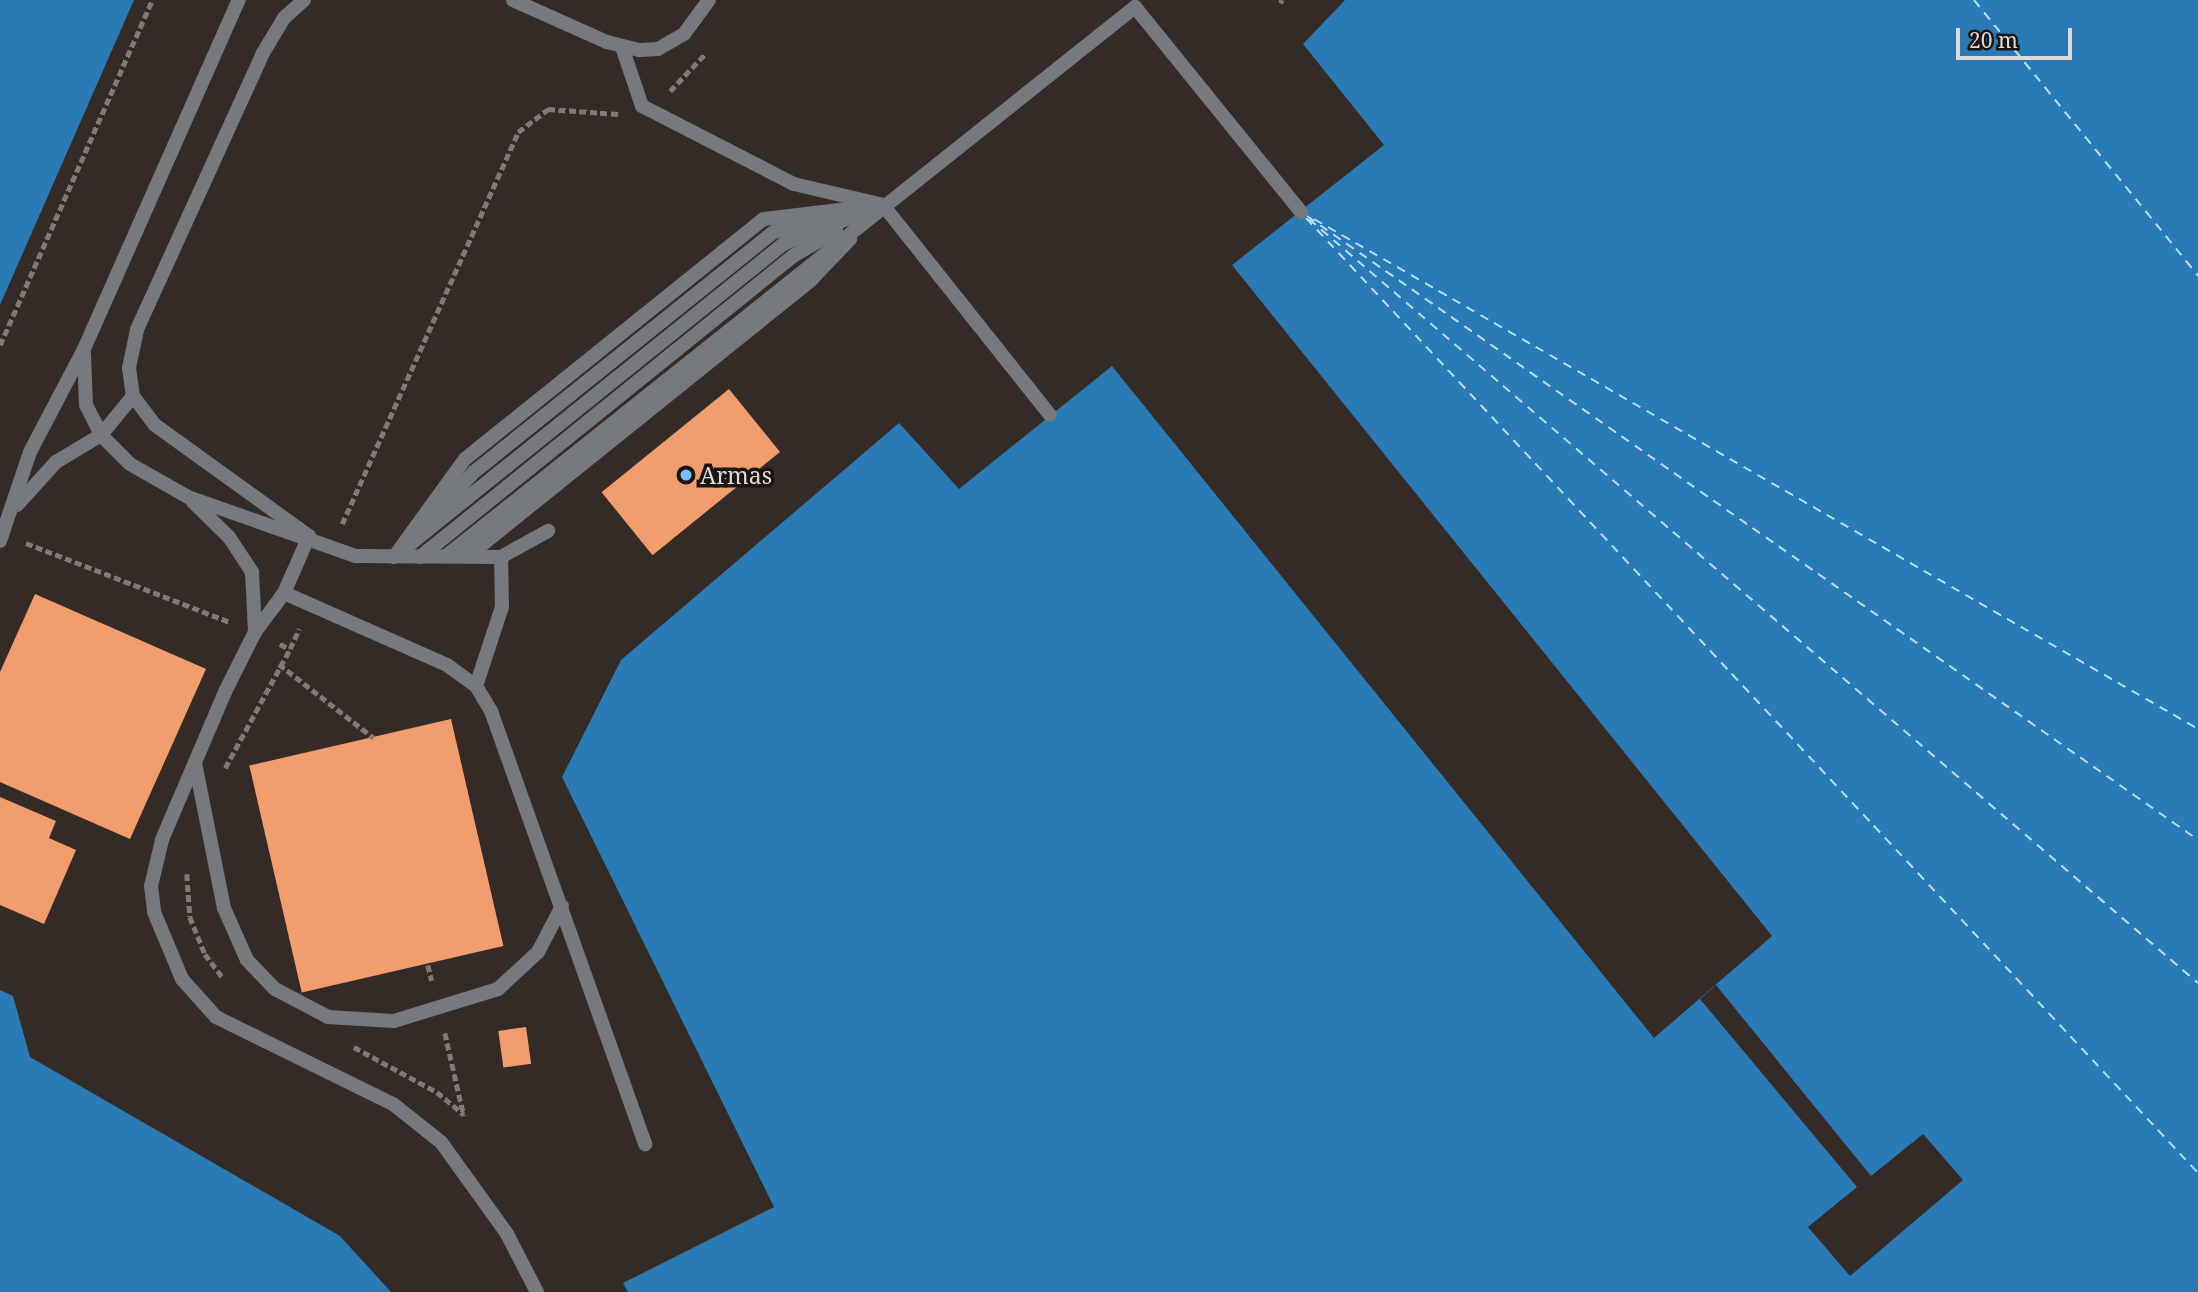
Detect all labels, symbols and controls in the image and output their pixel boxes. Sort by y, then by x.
scale bar [1960,14,2076,58]
text: 20 m [1969,26,2018,54]
place label: Armas [700,461,772,489]
marker: Armas [678,467,694,483]

